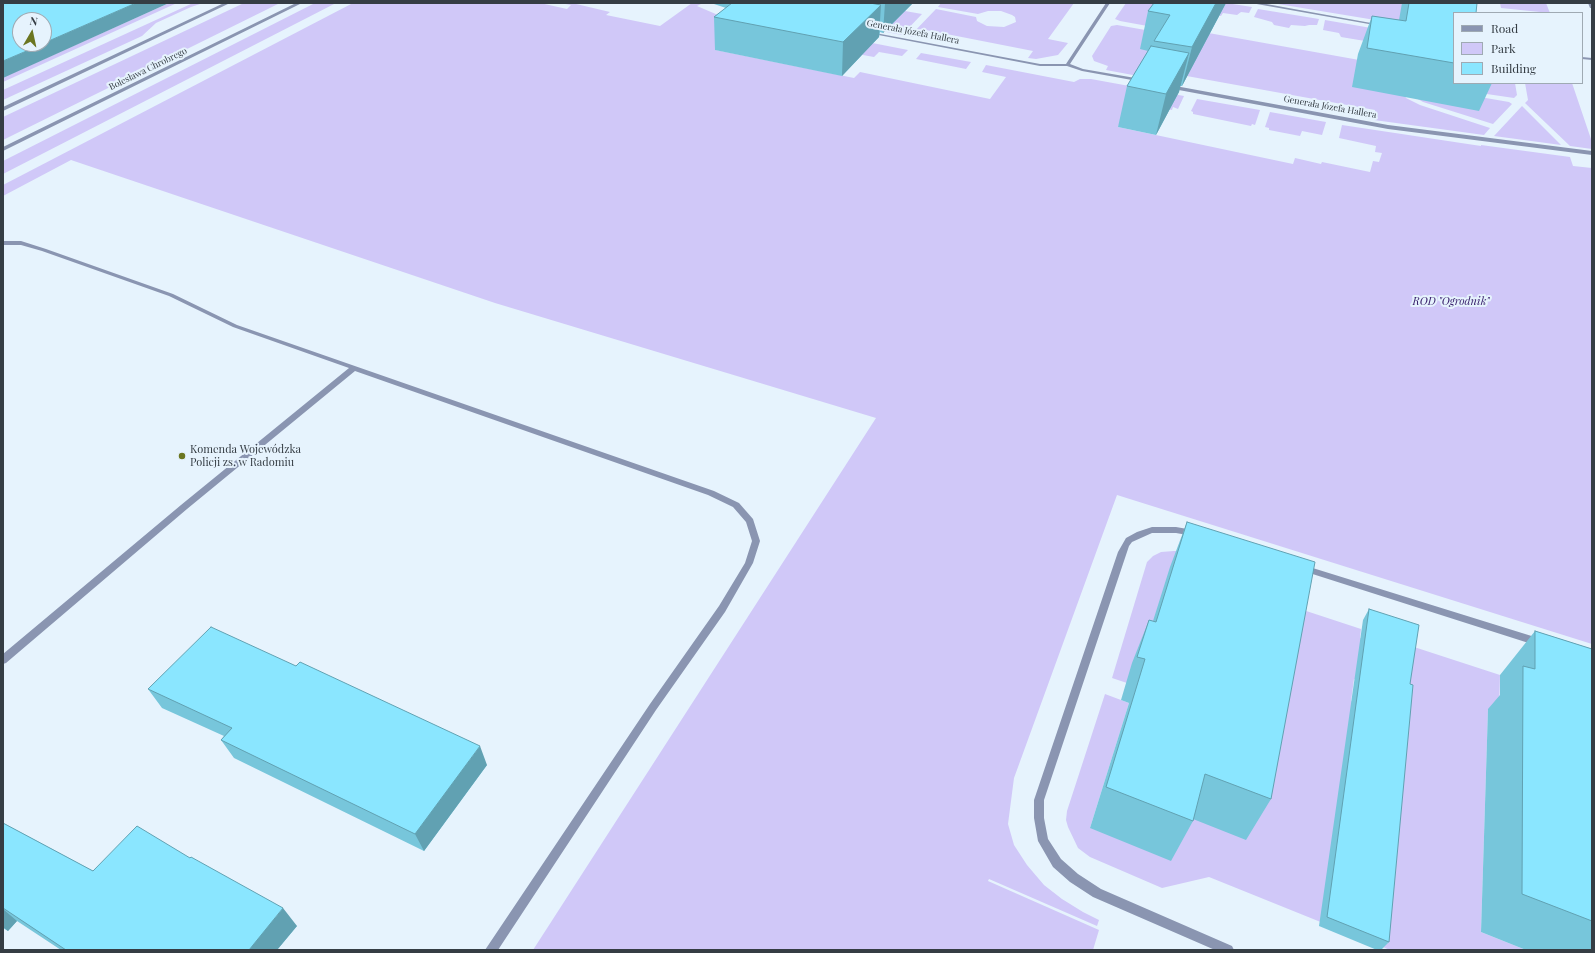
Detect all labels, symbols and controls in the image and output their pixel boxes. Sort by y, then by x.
north arrow [12,12,52,52]
legend [1453,12,1583,84]
text: N [29,13,39,29]
street label: Generała Józefa Hallera [866,18,960,46]
text: Road [1491,20,1518,36]
text: Park [1491,40,1516,56]
street label: Bolesława Chrobrego [107,45,189,93]
text: Building [1491,60,1536,76]
street label: Generała Józefa Hallera [1283,94,1377,120]
park label: ROD "Ogrodnik" [1412,295,1490,309]
place label: Komenda Wojewódzka Policji zs. w Radomiu [190,443,301,469]
marker: Komenda Wojewódzka Policji zs. w Radomiu [177,451,187,461]

